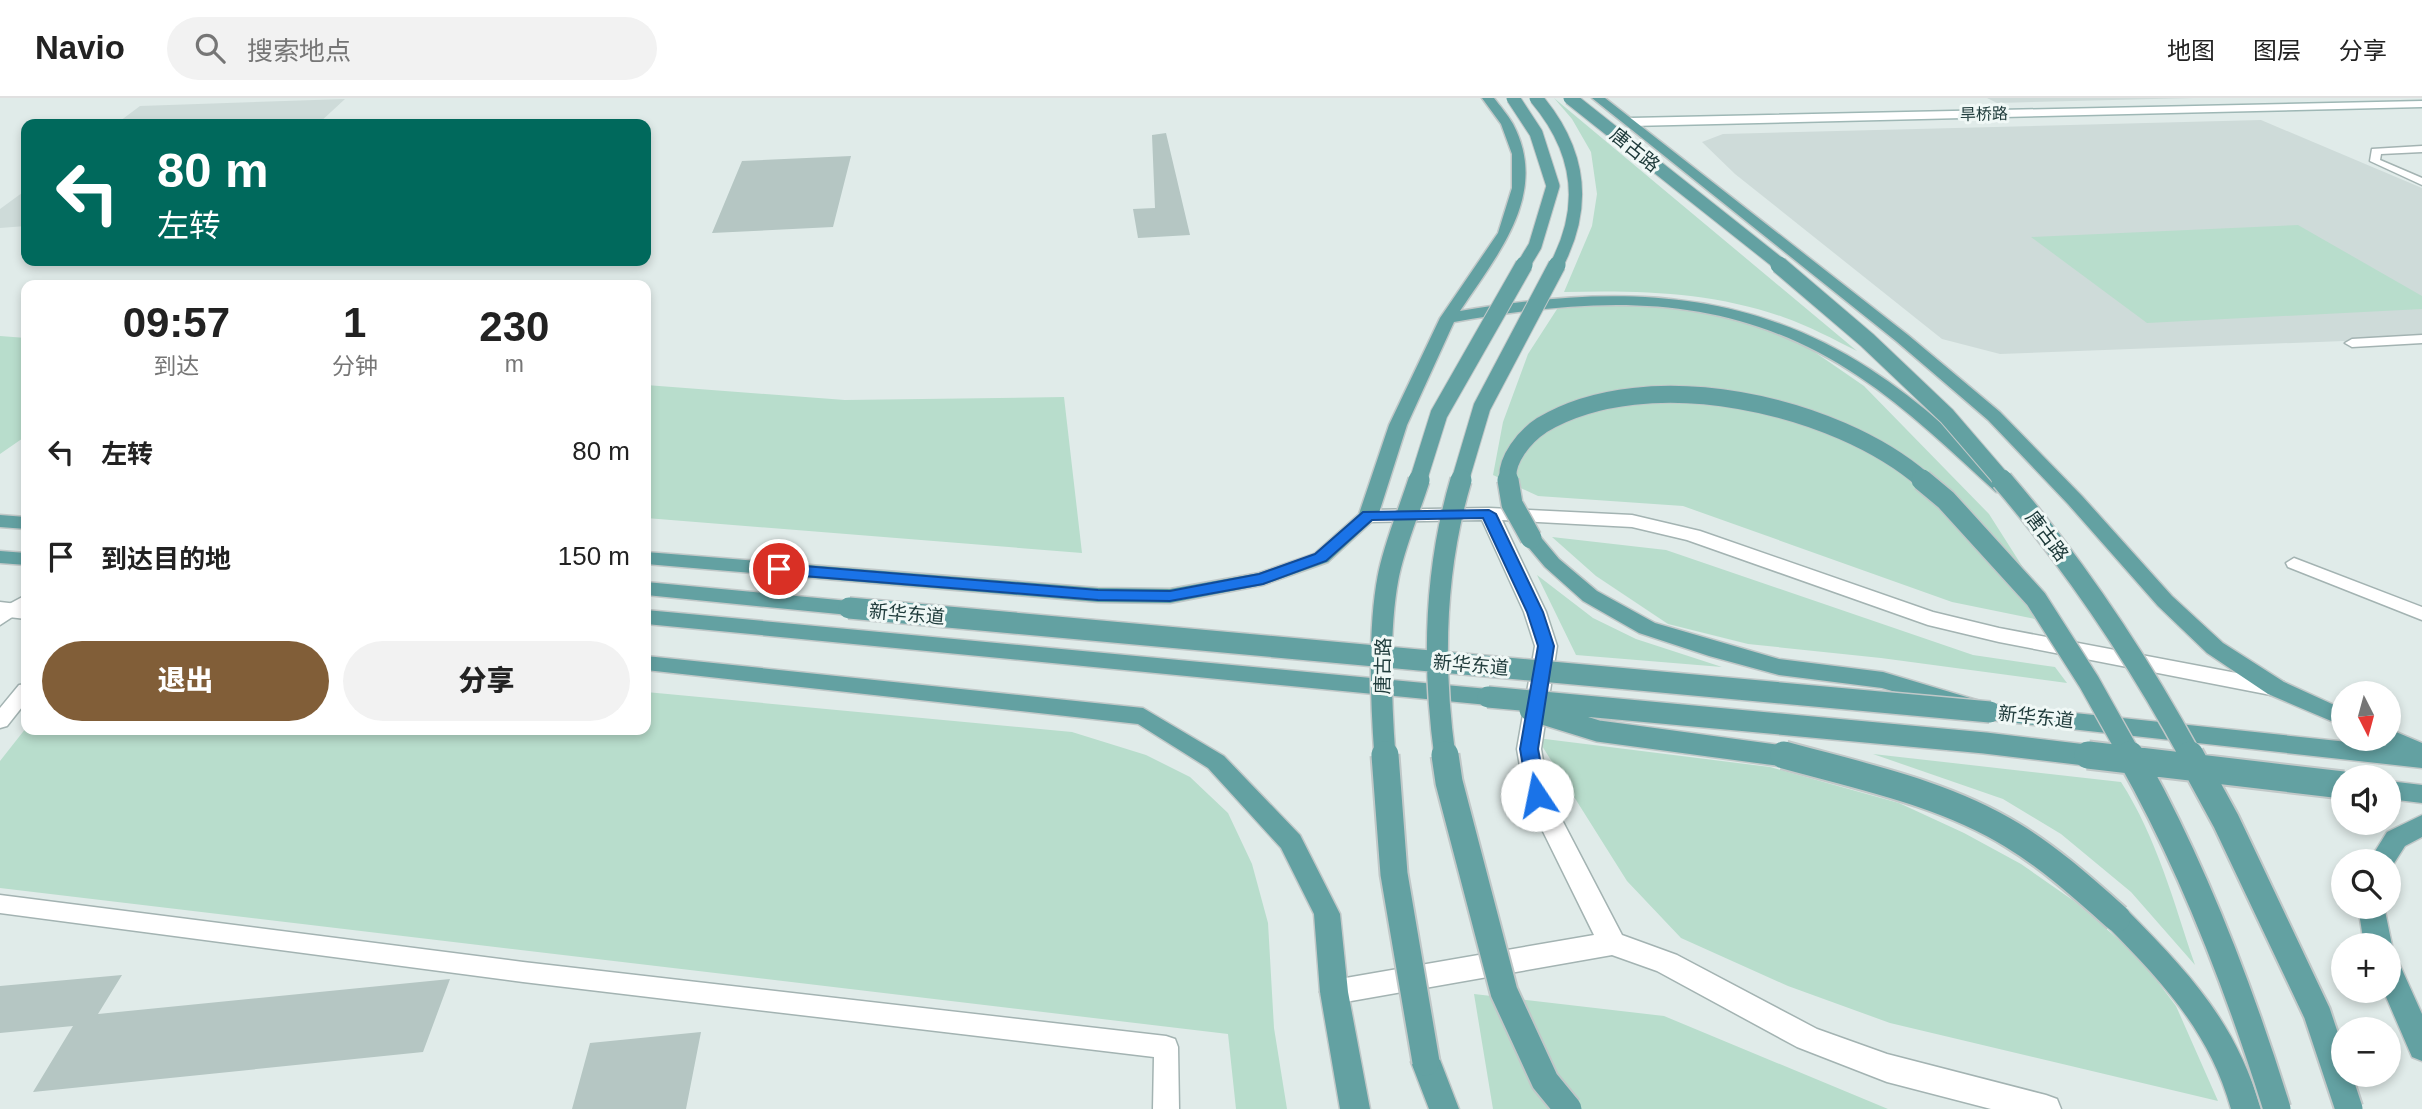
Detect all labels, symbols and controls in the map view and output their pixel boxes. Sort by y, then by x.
search box [167,17,657,80]
text: Navio [35,29,125,66]
icon: search [191,29,229,67]
text: 搜索地点 [247,36,351,66]
text: 地图 [2167,37,2215,64]
text: 图层 [2253,37,2301,64]
text: 分享 [2339,37,2387,64]
street label: 旱桥路 [1960,105,2008,123]
street label: 唐古路 [1606,124,1664,176]
text: 80 m [157,143,269,197]
icon: left [42,147,133,238]
text: 左转 [157,208,221,244]
text: 09:57 [123,299,230,346]
text: 1 [343,299,366,346]
text: 230 [479,303,549,350]
text: m [505,351,524,377]
text: 到达 [153,353,199,379]
text: 分钟 [332,353,378,379]
icon: left [42,433,80,471]
text: 80 m [572,436,630,466]
text: 左转 [101,439,153,469]
street label: 唐古路 [2021,507,2073,565]
icon: arrive [42,538,80,576]
pin [749,539,809,599]
text: 150 m [558,541,630,571]
text: 到达目的地 [101,544,231,574]
icon: arrive [760,550,798,588]
street label: 新华东道 [868,600,946,628]
street label: 唐古路 [1372,637,1394,695]
button: 退出 [42,641,329,721]
button: 分享 [343,641,630,721]
street label: 新华东道 [1432,651,1510,679]
north arrow [2331,681,2401,751]
map controls [2331,681,2401,1087]
street label: 新华东道 [1997,703,2075,731]
position arrow [1500,758,1574,832]
button: sound [2331,765,2401,835]
button: search [2331,849,2401,919]
button: + [2331,933,2401,1003]
button: − [2331,1017,2401,1087]

